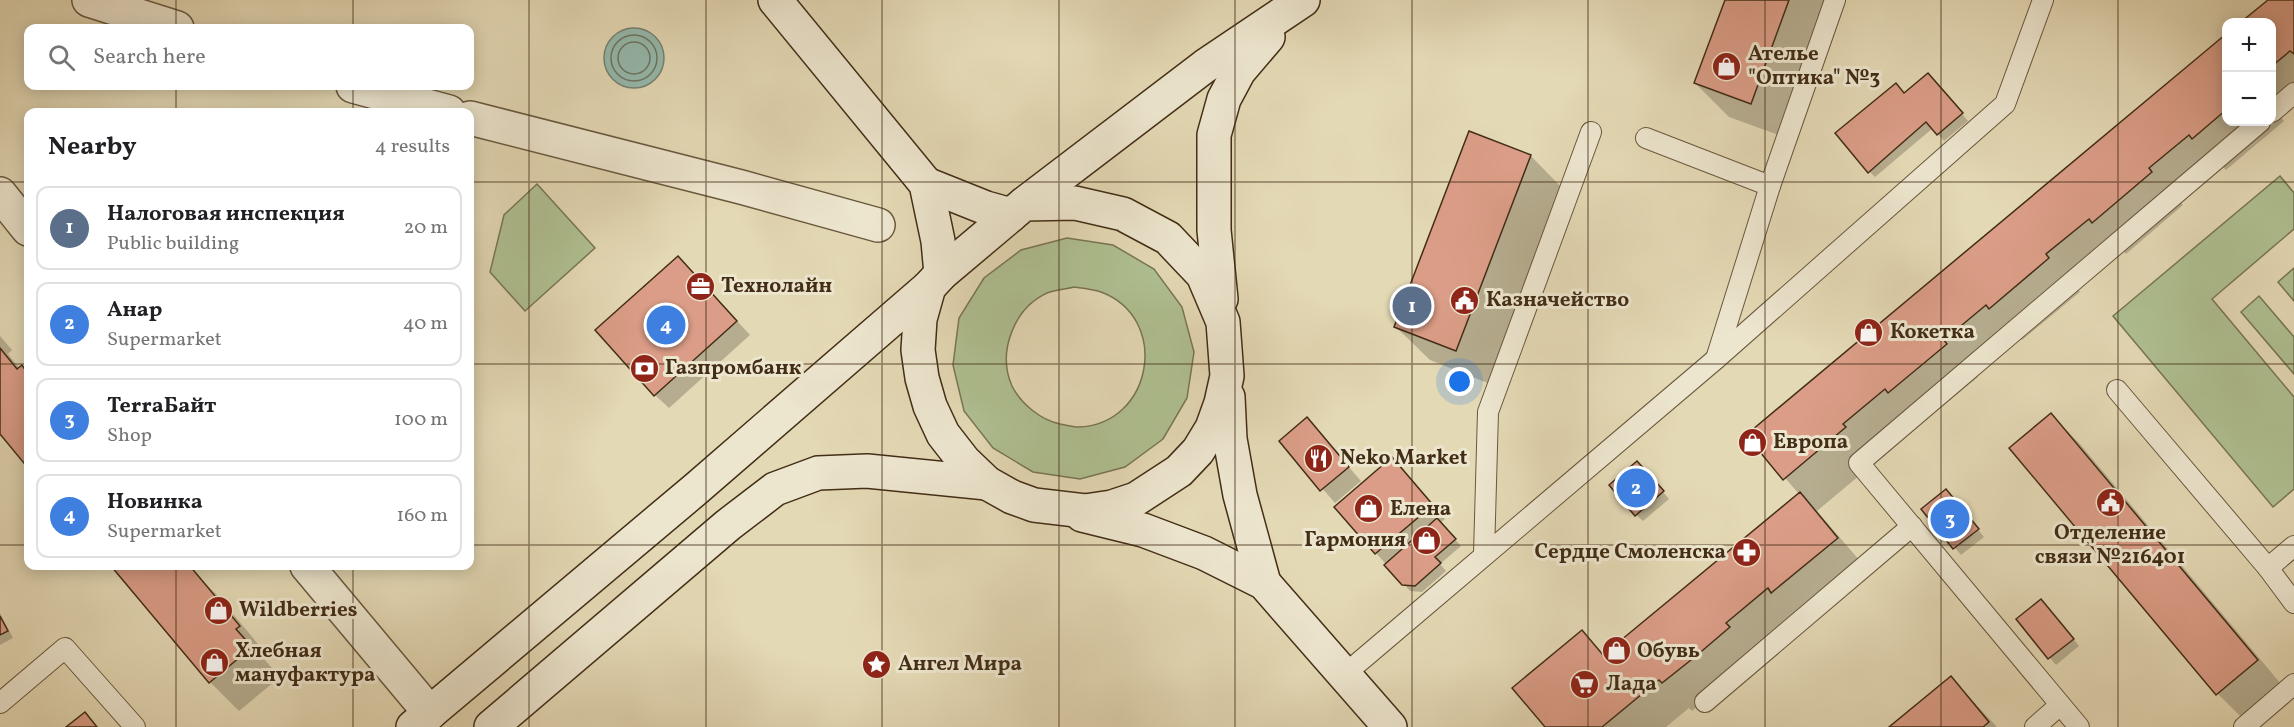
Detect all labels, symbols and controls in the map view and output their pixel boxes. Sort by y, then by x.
map controls [2222,18,2276,126]
button: + [2222,18,2276,72]
search box [24,24,474,90]
place label: Ателье "Оптика" №3 [1748,40,1880,93]
icon: search [45,41,78,74]
text: Search here [93,42,206,73]
shop icon: Ателье "Оптика" №3 [1711,50,1743,82]
button: − [2222,72,2276,126]
text: Nearby [48,129,137,165]
text: 4 results [375,133,450,161]
text: Налоговая инспекция [107,199,345,230]
text: 1 [65,214,74,242]
text: 20 m [404,214,448,242]
text: Public building [107,230,239,258]
office icon: Технолайн [684,270,716,302]
place label: Технолайн [721,272,832,301]
pin: 1 [1392,284,1432,328]
public building icon: Казначейство [1449,284,1481,316]
place label: Казначейство [1486,286,1629,315]
text: Анар [107,295,162,326]
pin: 4 [646,302,686,348]
text: 2 [64,310,75,338]
text: 40 m [403,310,448,338]
shop icon: Кокетка [1853,316,1885,348]
place label: Кокетка [1890,318,1975,347]
text: Supermarket [107,326,222,354]
bank icon: Газпромбанк [628,352,660,384]
place label: Газпромбанк [665,354,802,383]
your location [1445,367,1474,396]
text: TerraБайт [107,391,217,422]
text: 3 [64,406,75,434]
text: 100 m [394,406,448,434]
text: Shop [107,422,152,450]
shop icon: Европа [1736,426,1768,458]
place label: Европа [1773,428,1848,457]
restaurant icon: Neko Market [1303,442,1335,474]
place label: Neko Market [1340,444,1467,473]
pin: 2 [1616,466,1656,510]
public building icon: Отделение связи №216401 [2094,486,2126,518]
text: Новинка [107,487,203,518]
shop icon: Елена [1353,493,1385,525]
place label: Елена [1390,495,1451,524]
pin: 3 [1930,496,1970,542]
text: 4 [63,502,76,530]
text: 160 m [396,502,448,530]
text: Supermarket [107,518,222,546]
place label: Отделение связи №216401 [2035,519,2185,572]
shop icon: Гармония [1411,524,1443,556]
place label: Гармония [1304,526,1406,555]
pharmacy icon: Сердце Смоленска [1731,536,1763,568]
place label: Сердце Смоленска [1535,538,1726,567]
shop icon: Wildberries [202,594,234,626]
place label: Wildberries [239,596,357,625]
shop icon: Обувь [1600,635,1632,667]
place label: Хлебная мануфактура [235,637,375,690]
place label: Обувь [1637,637,1700,666]
shop icon: Хлебная мануфактура [198,647,230,679]
place icon: Ангел Мира [861,648,893,680]
place label: Ангел Мира [898,650,1022,679]
supermarket icon: Лада [1569,668,1601,700]
place label: Лада [1606,670,1657,699]

